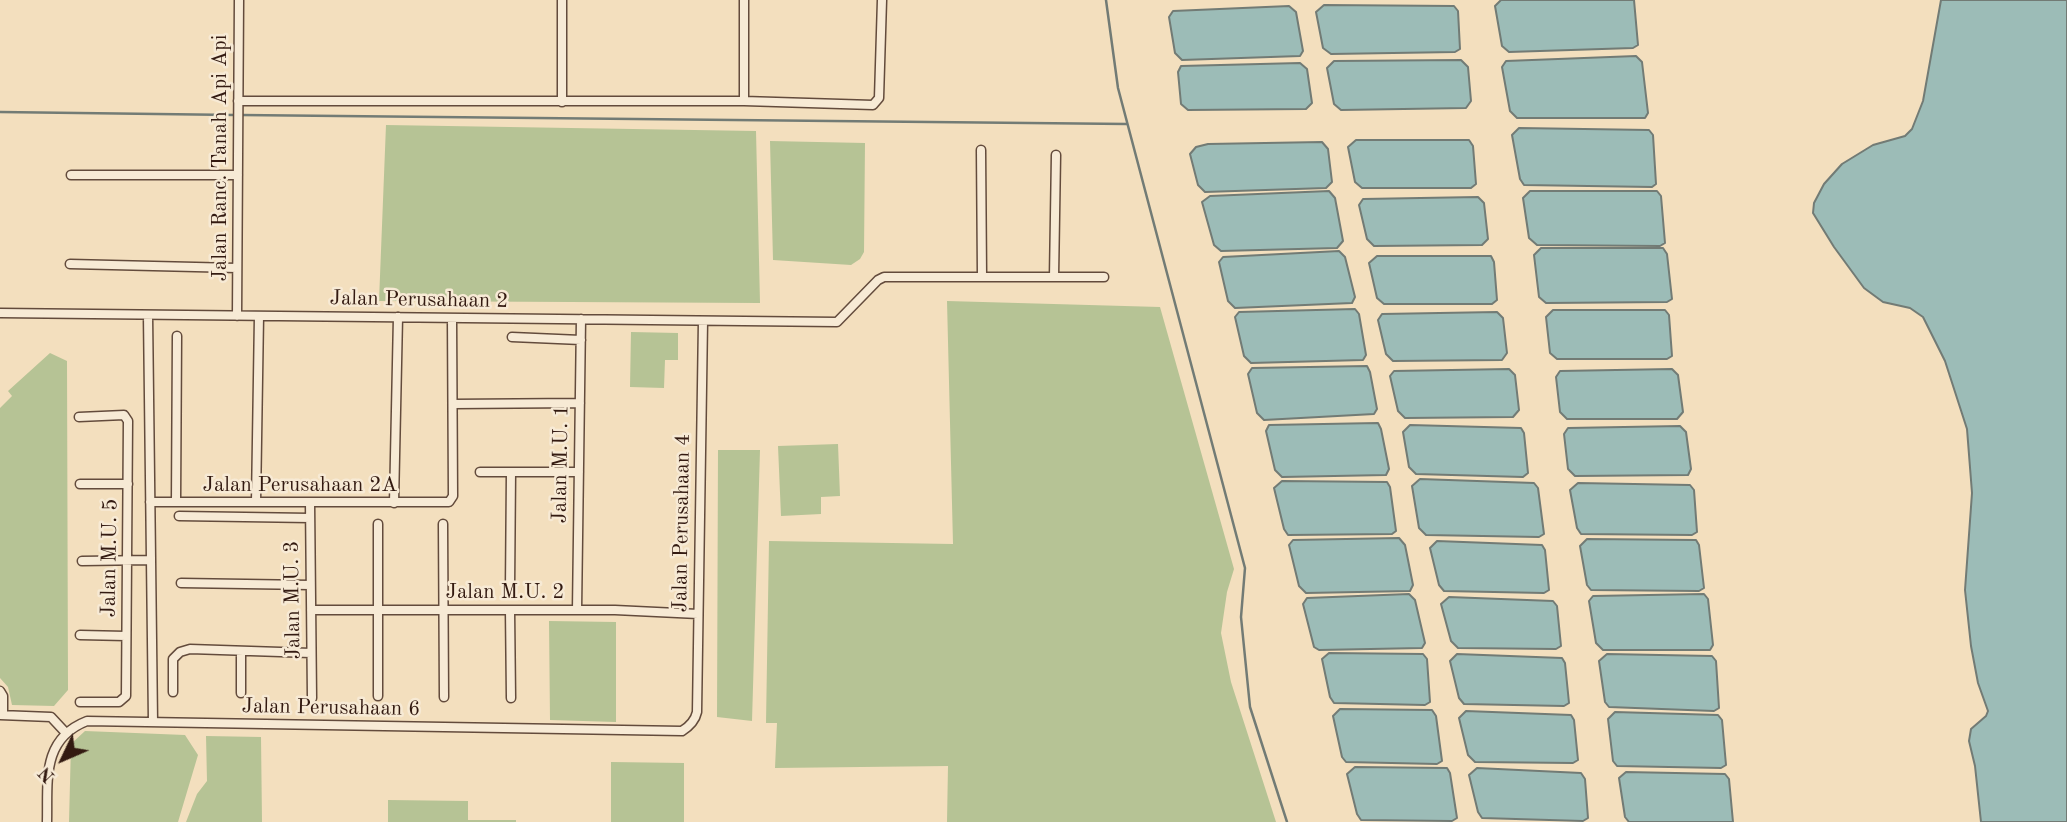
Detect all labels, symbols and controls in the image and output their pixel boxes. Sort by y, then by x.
street label: Jalan Ranc. Tanah Api Api [207,34,233,282]
street label: Jalan Perusahaan 2 [329,286,509,314]
street label: Jalan M.U. 1 [547,404,575,524]
street label: Jalan Perusahaan 4 [668,433,696,613]
street label: Jalan Perusahaan 2A [203,472,397,498]
street label: Jalan M.U. 5 [96,498,124,618]
street label: Jalan M.U. 3 [279,540,307,660]
street label: Jalan M.U. 2 [446,579,564,605]
street label: Jalan Perusahaan 6 [241,694,421,722]
north arrow [28,724,98,794]
text: N [36,762,59,786]

